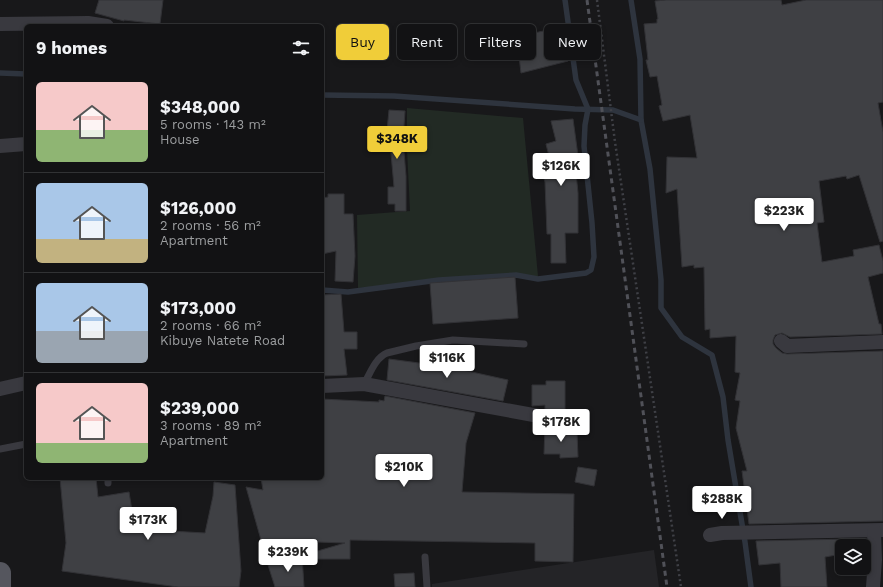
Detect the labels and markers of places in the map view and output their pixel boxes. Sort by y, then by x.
pin: $348K [369,126,425,160]
pin: $126K [533,153,589,187]
pin: $223K [756,198,812,232]
pin: $116K [419,345,475,379]
pin: $178K [533,409,589,443]
pin: $210K [376,454,432,488]
pin: $288K [694,486,750,520]
pin: $173K [120,507,176,541]
pin: $239K [260,539,316,573]

